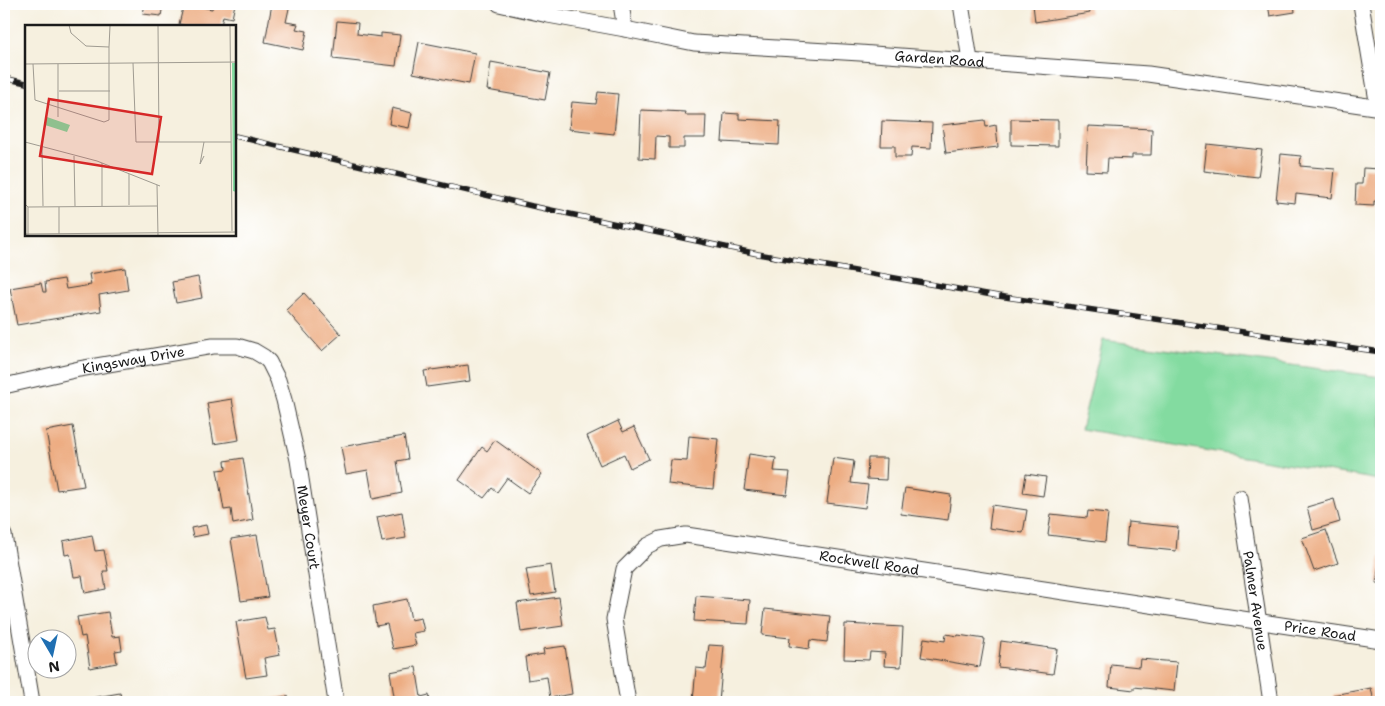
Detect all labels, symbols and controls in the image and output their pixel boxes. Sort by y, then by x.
inset map [25,25,236,236]
street label: Garden Road [894,47,985,71]
street label: Kingsway Drive [81,342,186,377]
street label: Meyer Court [293,484,324,571]
street label: Rockwell Road [818,546,920,579]
street label: Palmer Avenue [1239,550,1272,652]
street label: Price Road [1283,616,1357,645]
north arrow [28,628,78,678]
text: N [47,657,61,677]

